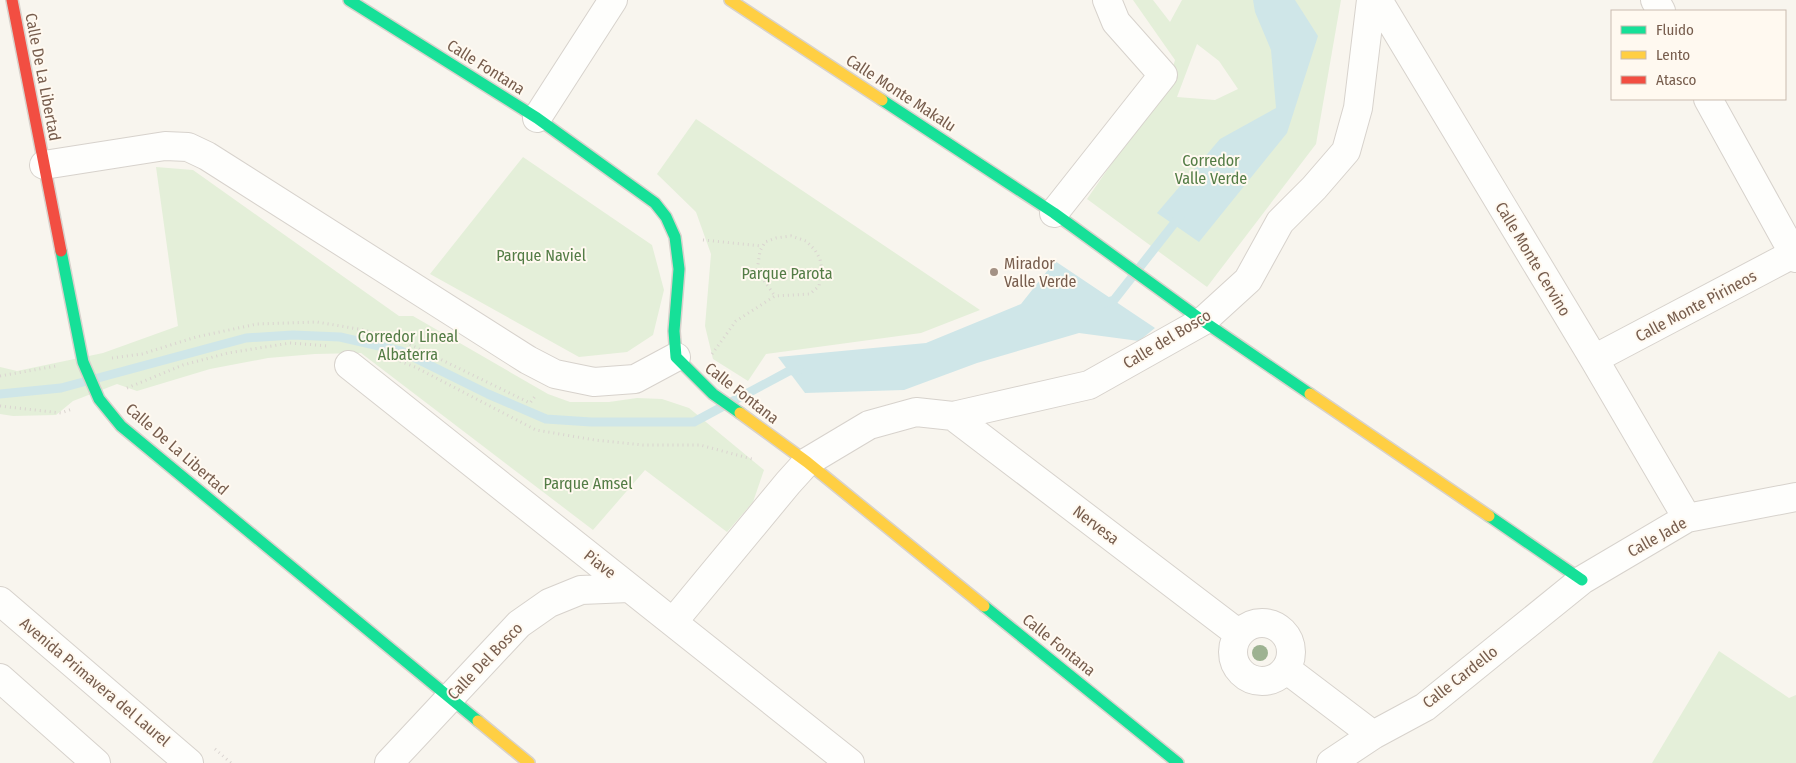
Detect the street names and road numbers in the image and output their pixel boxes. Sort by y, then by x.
street label: Calle De La Libertad [21,11,65,143]
street label: Calle Fontana [444,36,529,99]
street label: Calle Monte Makalu [842,50,960,136]
street label: Calle Monte Cervino [1491,198,1575,320]
street label: Calle Monte Pirineos [1632,266,1760,346]
street label: Calle del Bosco [1120,305,1214,373]
street label: Calle Fontana [701,358,783,428]
street label: Calle De La Libertad [122,399,232,499]
street label: Nervesa [1069,502,1123,549]
street label: Calle Jade [1624,513,1690,561]
street label: Piave [580,546,620,582]
street label: Calle Fontana [1019,610,1099,680]
street label: Avenida Primavera del Laurel [16,614,174,750]
street label: Calle Del Bosco [443,618,527,704]
street label: Calle Cardello [1419,642,1501,712]

